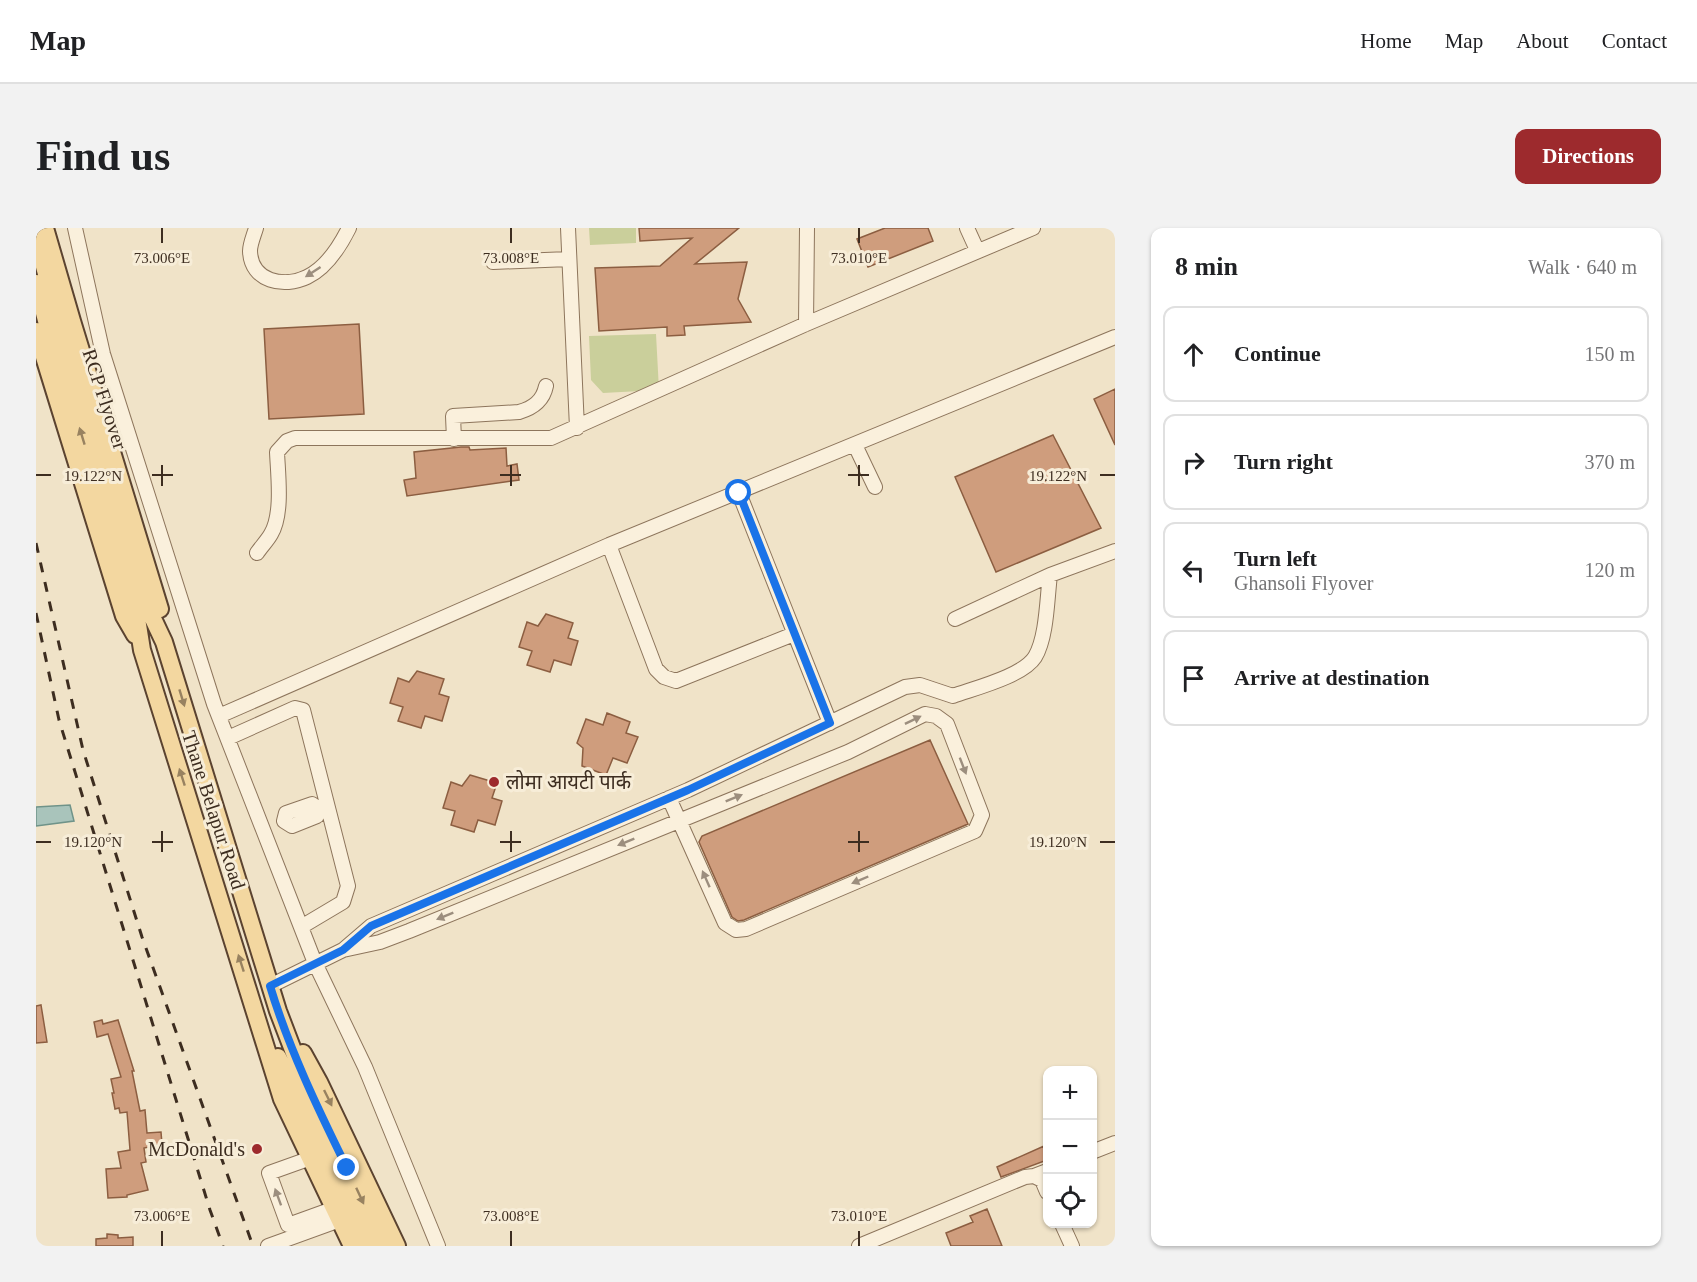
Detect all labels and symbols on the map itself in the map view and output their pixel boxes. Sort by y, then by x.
text: 73.006°E [134,250,190,266]
text: 73.008°E [483,250,539,266]
text: 73.010°E [831,250,887,266]
one-way arrow [305,267,321,278]
street label: RCP Flyover [77,346,132,453]
one-way arrow [76,427,86,445]
text: 19.122°N [64,468,122,484]
text: 19.122°N [1029,468,1087,484]
route start [725,479,751,505]
one-way arrow [177,689,187,707]
one-way arrow [904,715,921,725]
street label: Thane Belapur Road [177,728,250,892]
one-way arrow [959,757,969,775]
one-way arrow [177,768,186,786]
place label: लोमा आयटी पार्क [506,770,632,793]
marker: लोमा आयटी पार्क [487,775,501,789]
one-way arrow [726,793,744,803]
text: 19.120°N [64,834,122,850]
text: 19.120°N [1029,834,1087,850]
one-way arrow [617,838,635,847]
one-way arrow [701,869,711,887]
one-way arrow [851,875,869,885]
one-way arrow [436,911,454,921]
one-way arrow [236,954,245,972]
one-way arrow [323,1090,332,1107]
place label: McDonald's [148,1138,245,1160]
marker: McDonald's [250,1142,264,1156]
route end [333,1154,359,1180]
one-way arrow [273,1188,282,1206]
one-way arrow [356,1188,365,1205]
text: 73.006°E [134,1208,190,1224]
text: 73.008°E [483,1208,539,1224]
text: 73.010°E [831,1208,887,1224]

